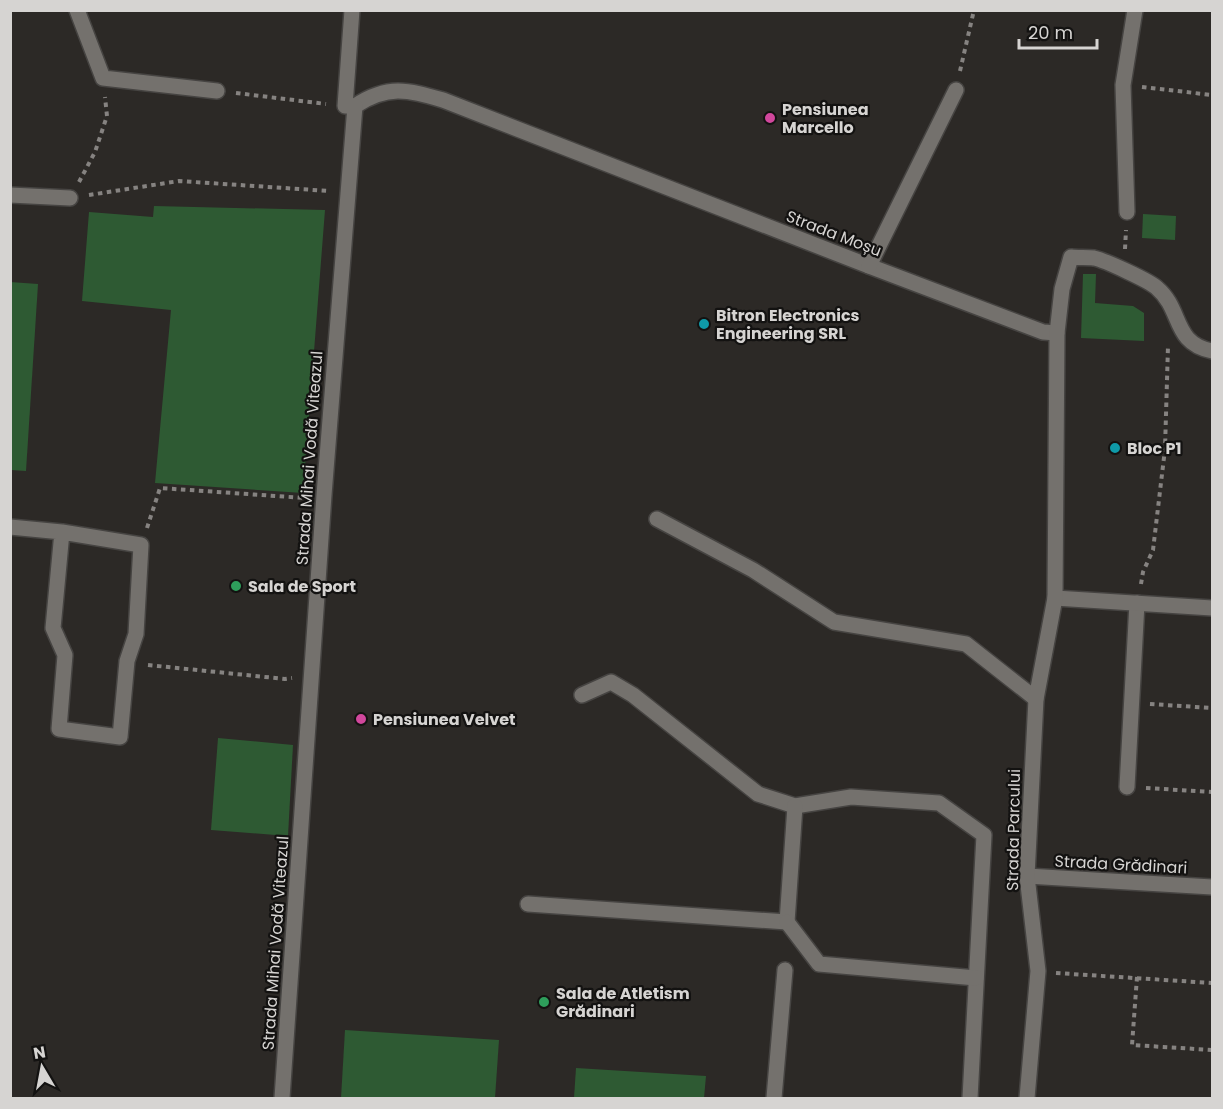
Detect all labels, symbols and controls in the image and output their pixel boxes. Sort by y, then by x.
scale bar [1019,12,1097,50]
text: 20 m [1028,20,1073,45]
place label: Pensiunea Marcello [782,98,869,139]
marker: Pensiunea Marcello [763,111,777,125]
street label: Strada Moșu [783,205,885,262]
place label: Bitron Electronics Engineering SRL [716,304,860,345]
marker: Bitron Electronics Engineering SRL [697,317,711,331]
street label: Strada Mihai Vodă Viteazul [291,350,328,566]
place label: Bloc P1 [1127,437,1182,460]
marker: Bloc P1 [1108,441,1122,455]
place label: Sala de Sport [248,575,356,598]
marker: Sala de Sport [229,579,243,593]
place label: Pensiunea Velvet [373,708,516,731]
marker: Pensiunea Velvet [354,712,368,726]
street label: Strada Parcului [1001,769,1026,891]
street label: Strada Mihai Vodă Viteazul [257,835,294,1051]
street label: Strada Grădinari [1054,850,1188,879]
place label: Sala de Atletism Grădinari [556,982,690,1023]
marker: Sala de Atletism Grădinari [537,995,551,1009]
north arrow [12,1037,72,1097]
text: N [32,1040,47,1065]

